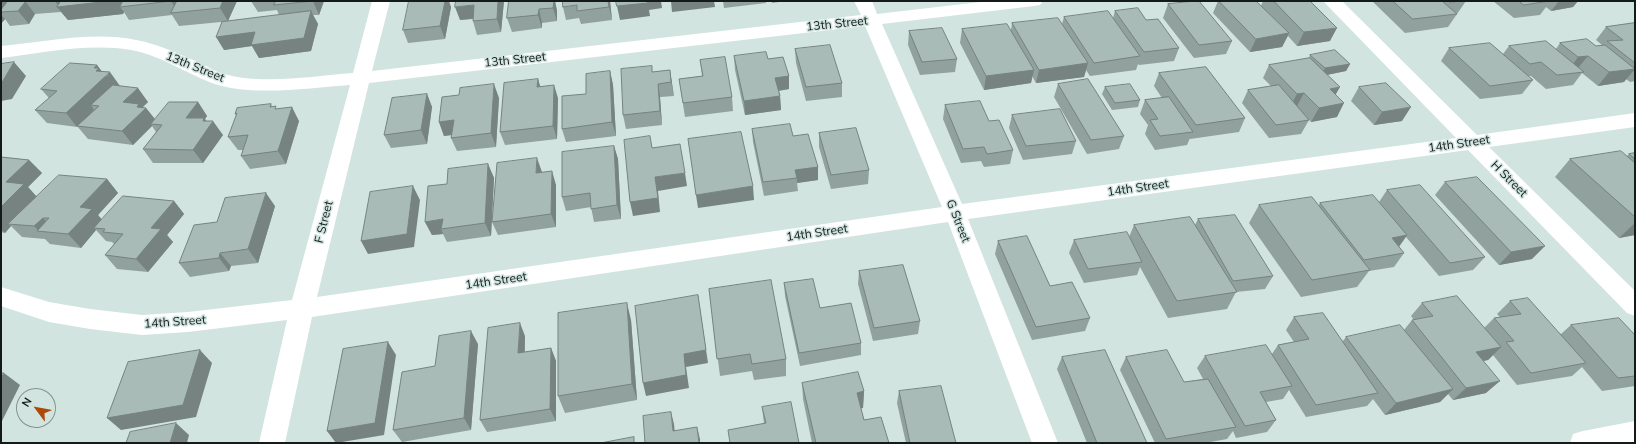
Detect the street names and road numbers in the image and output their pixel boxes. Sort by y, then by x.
street label: 13th Street [805,14,869,34]
street label: 13th Street [164,49,226,85]
street label: 13th Street [483,50,547,70]
street label: 14th Street [1427,133,1491,155]
street label: H Street [1488,158,1530,200]
street label: 14th Street [1106,177,1170,199]
street label: G Street [943,197,973,245]
street label: F Street [312,199,336,245]
street label: 14th Street [785,222,849,244]
street label: 14th Street [464,270,528,292]
street label: 14th Street [144,313,206,331]

